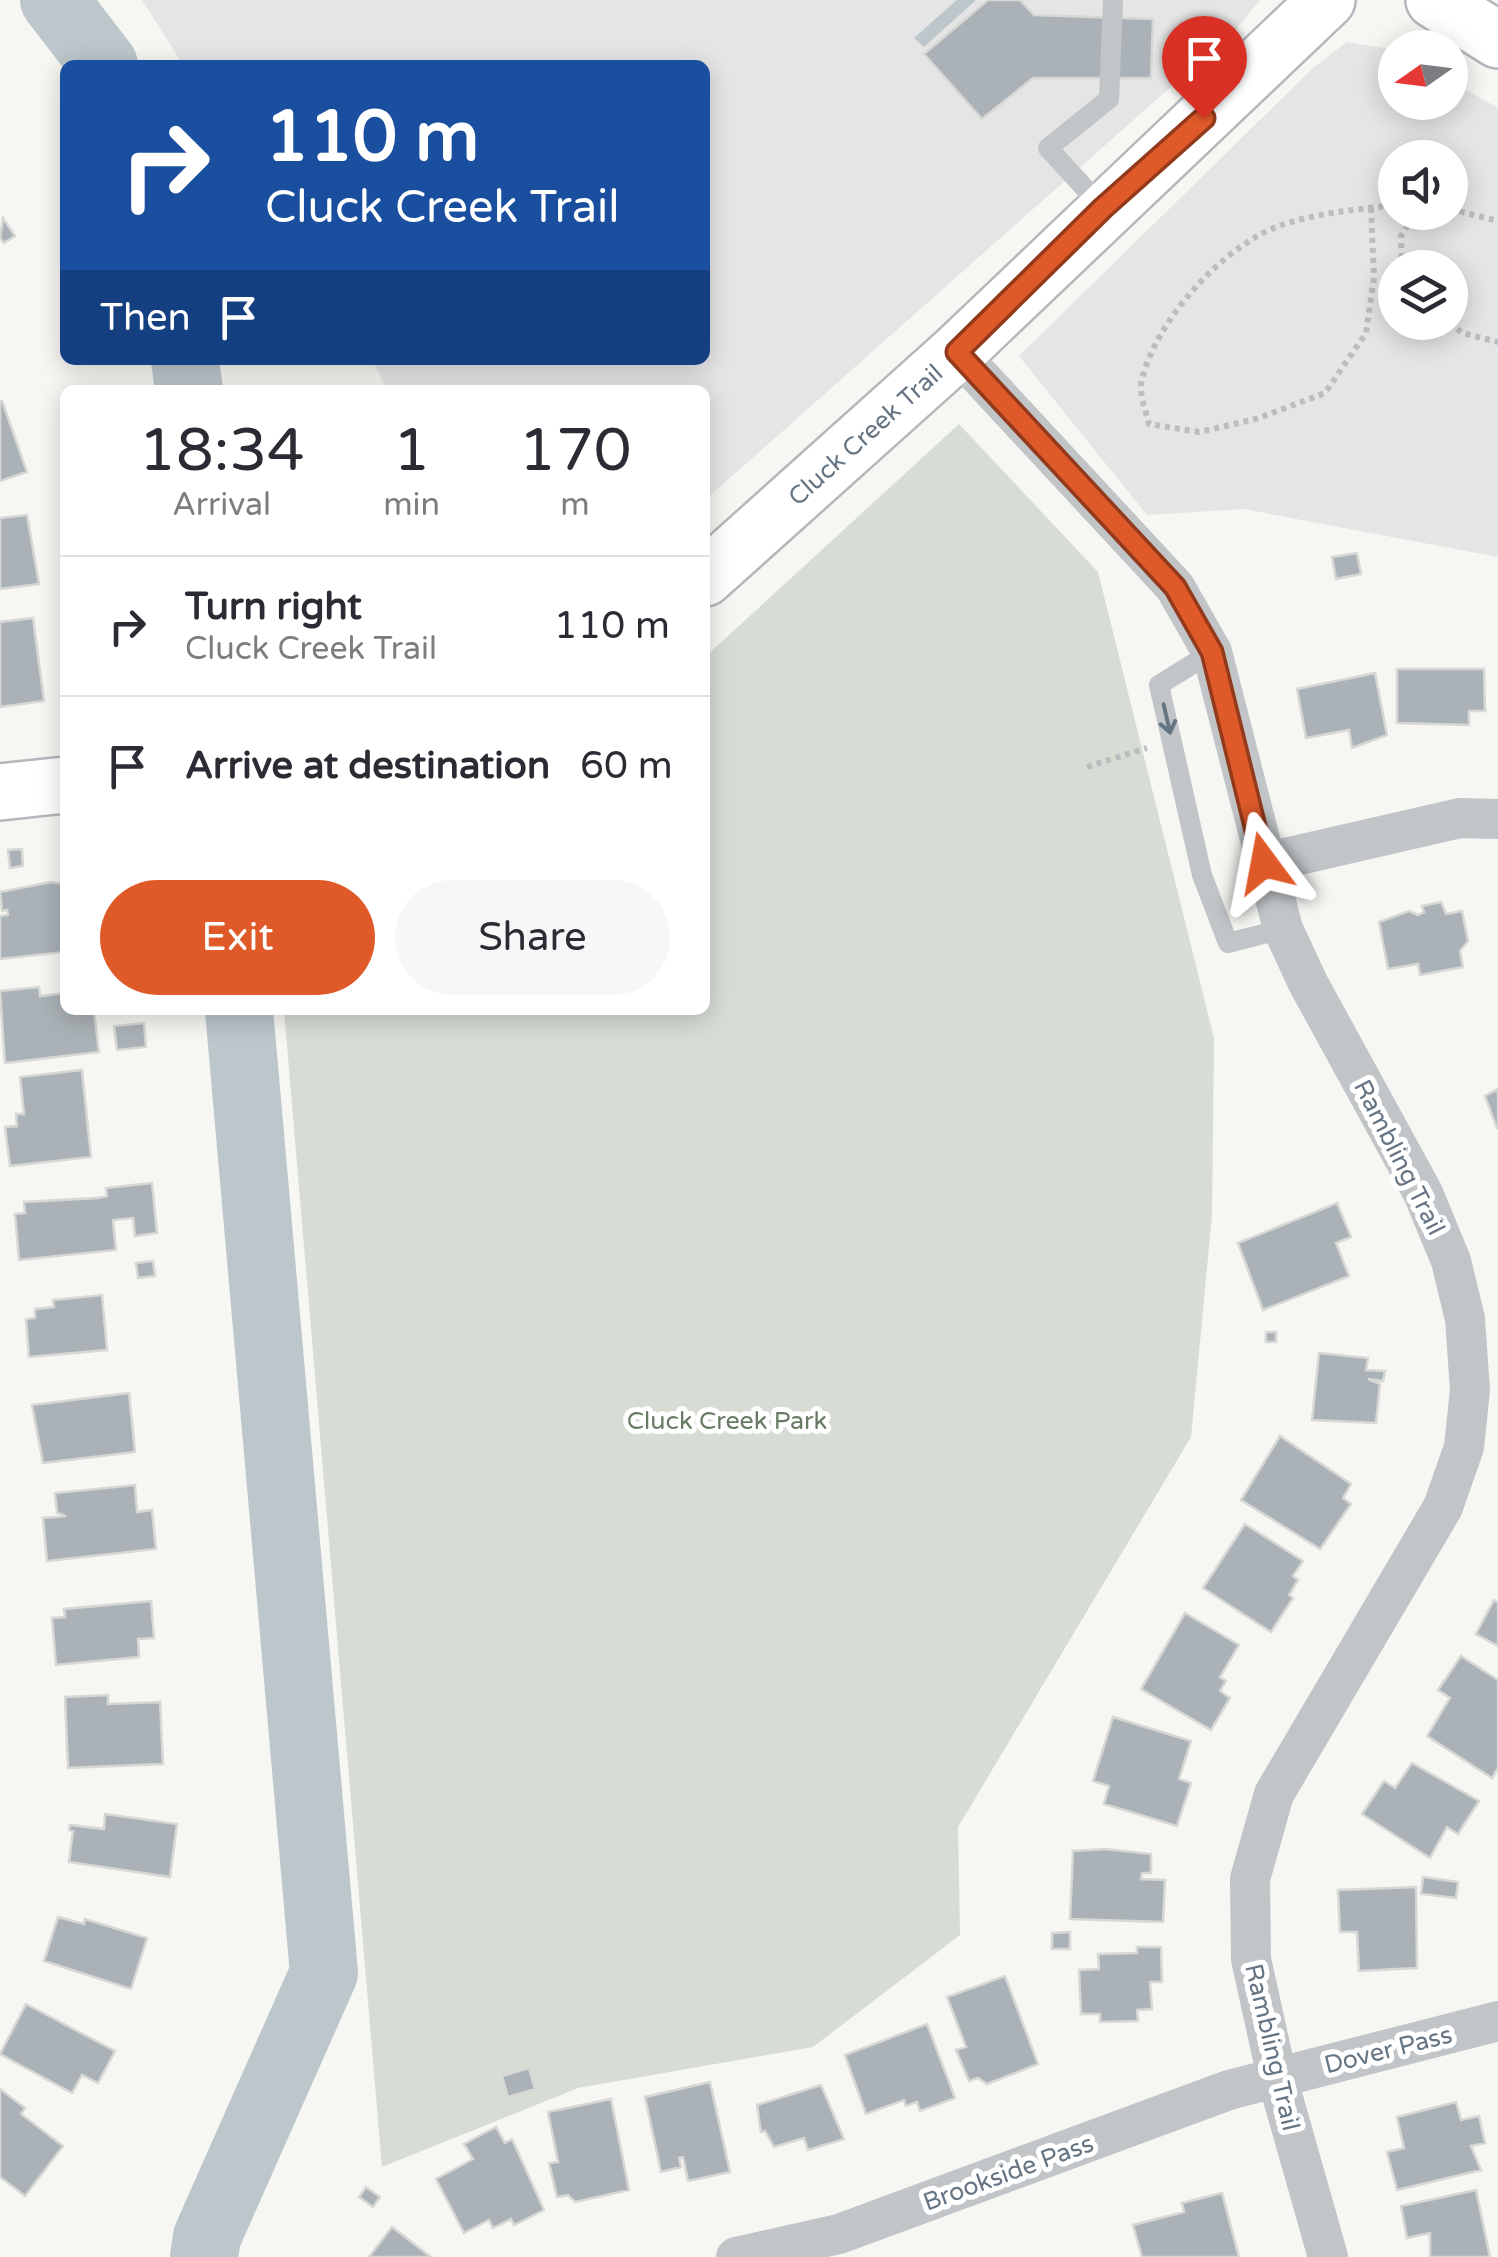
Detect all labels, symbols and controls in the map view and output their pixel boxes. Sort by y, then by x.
pin [1162,16,1247,119]
north arrow [1378,30,1468,120]
map controls [1378,30,1468,340]
icon: arrive [1177,31,1232,86]
text: 110 m [265,96,479,180]
icon: right [100,100,230,230]
button: sound [1378,140,1468,230]
text: Cluck Creek Trail [265,181,619,235]
button: layers [1378,250,1468,340]
icon: arrive [211,290,266,345]
text: Then [100,295,191,341]
street label: Cluck Creek Trail [782,358,949,512]
text: 18:34 [138,415,305,487]
text: 1 [393,415,430,487]
text: 170 [518,415,632,487]
text: Arrival [172,486,271,524]
text: min [383,486,440,524]
text: m [560,486,590,524]
text: Turn right [185,584,362,630]
icon: right [100,599,155,654]
text: 110 m [554,603,670,649]
text: Cluck Creek Trail [185,630,437,668]
one-way arrow [1159,702,1177,734]
icon: arrive [100,739,155,794]
text: Arrive at destination [185,743,550,789]
text: 60 m [580,743,673,789]
position arrow [1212,811,1316,915]
button: Exit [100,880,375,995]
button: Share [395,880,670,995]
street label: Rambling Trail [1347,1075,1451,1240]
park label: Cluck Creek Park [627,1406,827,1436]
street label: Rambling Trail [1238,1961,1306,2134]
street label: Dover Pass [1321,2020,1455,2080]
street label: Brookside Pass [919,2128,1098,2218]

